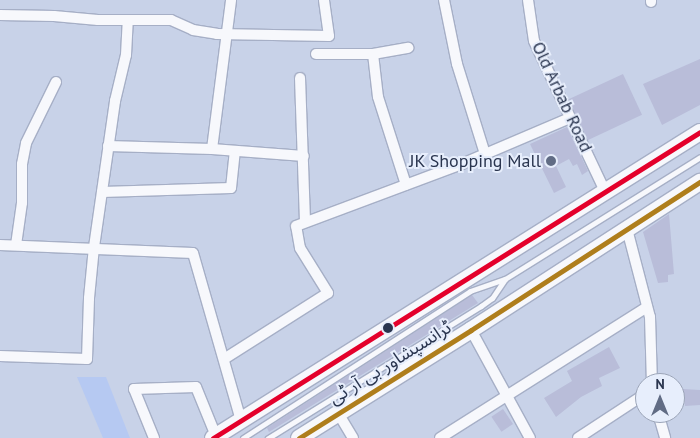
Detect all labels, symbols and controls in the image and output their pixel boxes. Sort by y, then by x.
street label: Old Arbab Road [527,38,597,156]
place label: JK Shopping Mall [409,150,541,172]
marker: JK Shopping Mall [545,155,557,167]
street label: ٹرانسپشاور بی آر ٹی [325,317,455,409]
unlabelled marker [383,323,393,333]
north arrow [635,373,685,423]
text: N [655,375,665,393]

